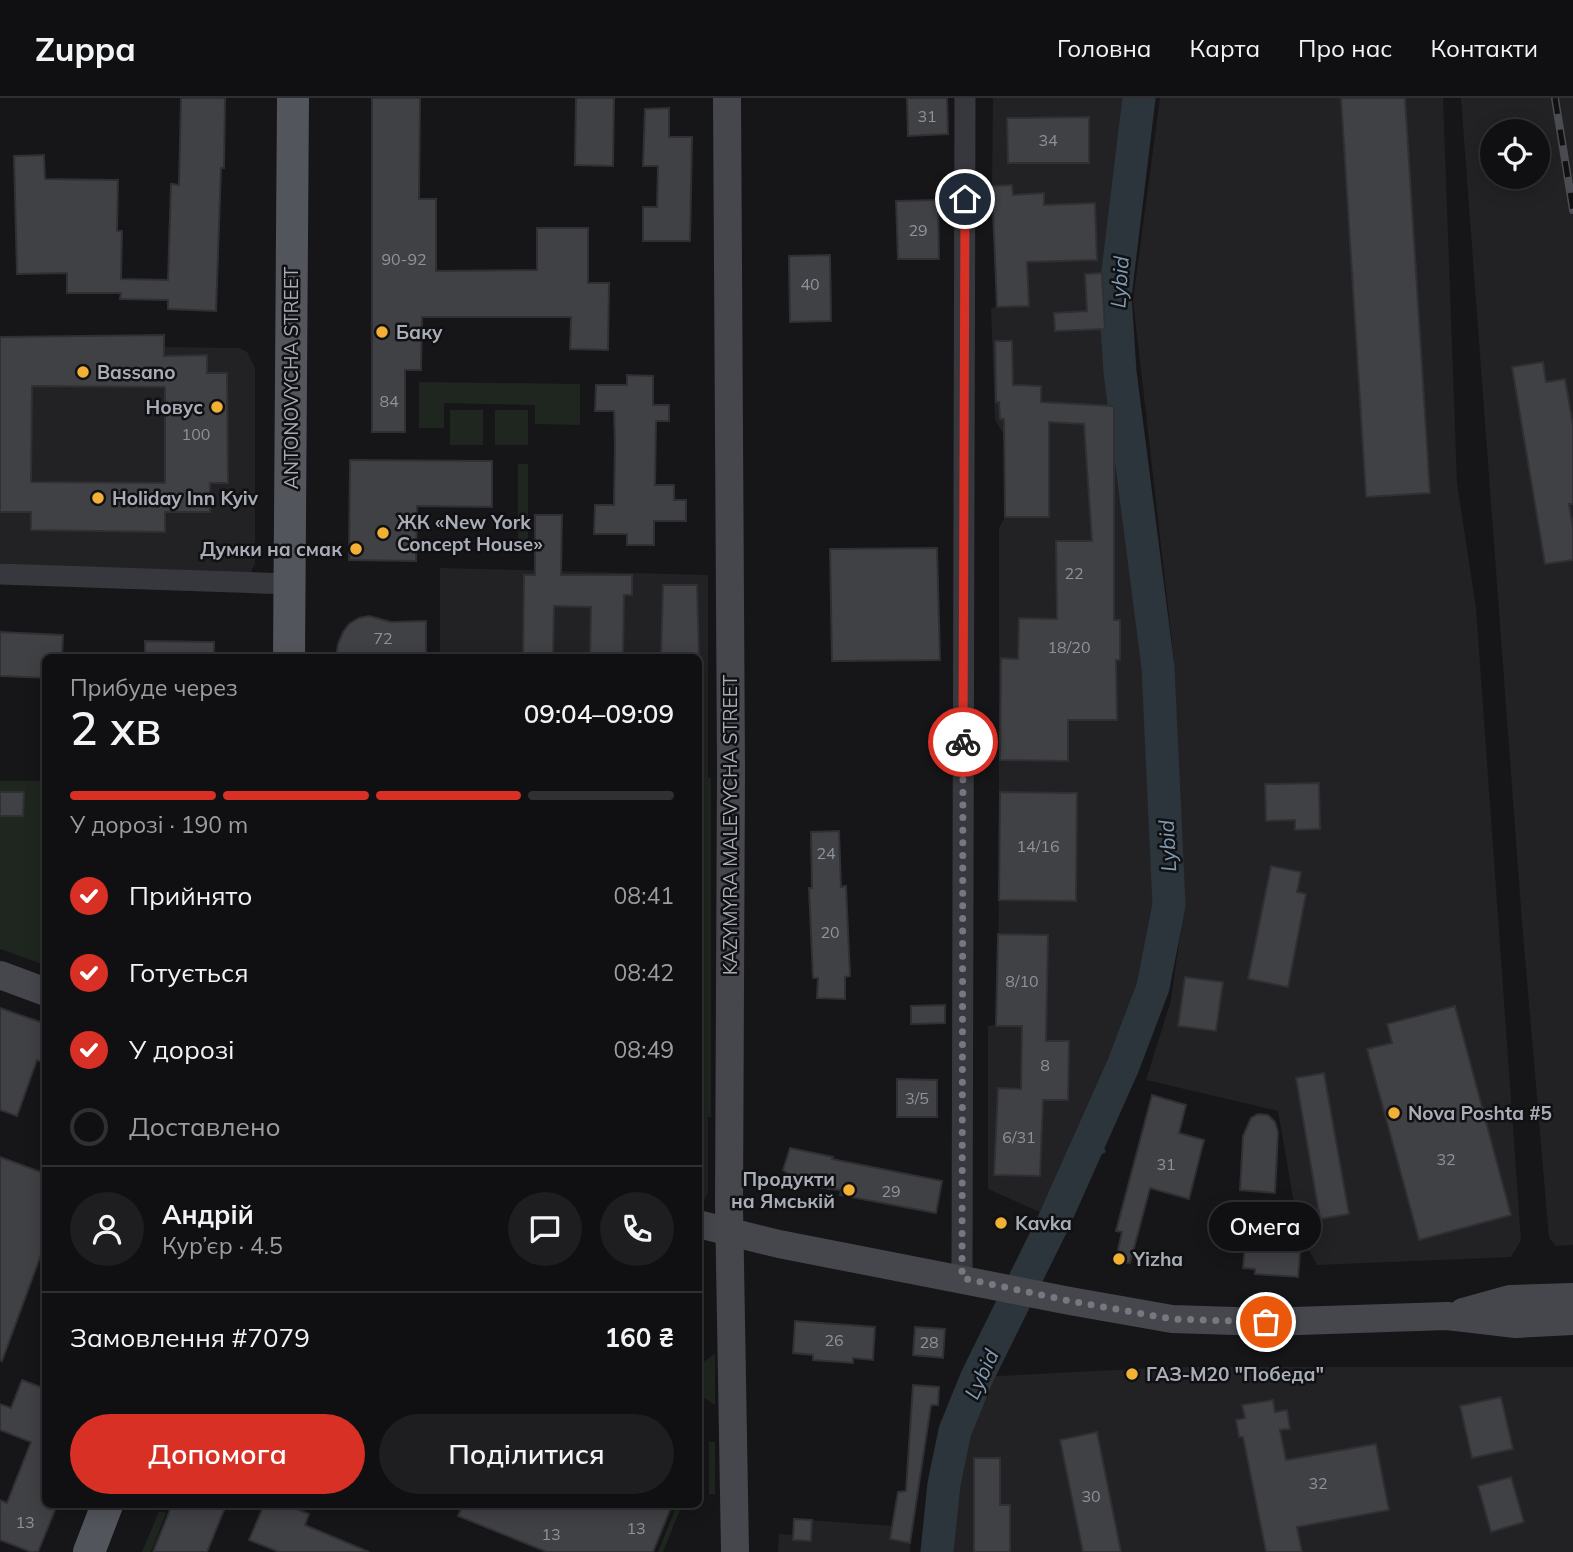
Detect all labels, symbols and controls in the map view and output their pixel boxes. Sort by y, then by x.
text: Zuppa [35,28,136,69]
text: Головна [1057,33,1151,63]
text: Карта [1189,33,1260,63]
text: Про нас [1298,33,1392,63]
text: Контакти [1430,33,1538,63]
house number: 31 [917,106,937,126]
map controls [1480,119,1550,189]
button: locate [1480,119,1550,189]
house number: 34 [1038,130,1058,150]
pin [935,169,995,229]
icon: home [946,180,984,218]
house number: 29 [908,220,928,240]
house number: 90-92 [381,249,427,269]
water label: Lybid [1104,255,1134,309]
street label: ANTONOVYCHA STREET [279,266,303,489]
house number: 40 [800,274,820,294]
place label: Баку [396,320,443,344]
marker: Баку [374,324,390,340]
place label: Bassano [97,360,175,384]
marker: Bassano [75,364,91,380]
house number: 84 [379,391,399,411]
place label: Новус [146,395,203,419]
marker: Новус [209,399,225,415]
house number: 100 [182,424,210,444]
place label: Holiday Inn Kyiv [112,486,259,510]
marker: Holiday Inn Kyiv [90,490,106,506]
place label: ЖК «New York Concept House» [397,510,543,556]
marker: ЖК «New York Concept House» [375,525,391,541]
place label: Думки на смак [200,537,342,561]
marker: Думки на смак [348,541,364,557]
house number: 22 [1064,563,1084,583]
house number: 72 [373,628,393,648]
house number: 18/20 [1048,637,1090,657]
text: Прибуде через [70,673,238,702]
street label: KAZYMYRA MALEVYCHA STREET [718,674,742,975]
text: 09:04–09:09 [524,697,674,730]
text: 2 хв [70,699,161,757]
courier [928,707,998,777]
icon: bike [944,723,982,761]
text: У дорозі · 190 m [70,810,248,839]
water label: Lybid [1153,819,1181,873]
house number: 14/16 [1017,836,1059,856]
house number: 24 [816,843,836,863]
icon: check [70,877,108,915]
text: Прийнято [129,879,252,912]
text: 08:41 [614,881,674,910]
house number: 20 [820,922,840,942]
icon: check [70,954,108,992]
text: Готується [129,956,248,989]
text: 08:42 [614,958,674,987]
house number: 8/10 [1005,971,1039,991]
icon: check [70,1031,108,1069]
text: У дорозі [129,1033,235,1066]
text: 08:49 [614,1035,674,1064]
house number: 8 [1040,1055,1050,1075]
house number: 3/5 [905,1088,929,1108]
place label: Nova Poshta #5 [1408,1101,1552,1125]
marker: Nova Poshta #5 [1386,1105,1402,1121]
text: Доставлено [129,1110,281,1143]
house number: 6/31 [1002,1127,1036,1147]
house number: 32 [1436,1149,1456,1169]
house number: 31 [1156,1154,1176,1174]
place label: Продукти на Ямській [731,1167,835,1213]
house number: 29 [881,1181,901,1201]
marker: Продукти на Ямській [841,1182,857,1198]
button: person [70,1192,144,1266]
button: chat [508,1192,582,1266]
button: phone [600,1192,674,1266]
text: Андрій [162,1198,254,1231]
callout: Омега [1210,1203,1322,1252]
place label: Kavka [1015,1211,1072,1235]
text: Омега [1229,1212,1301,1241]
marker: Kavka [993,1215,1009,1231]
text: Кур’єр · 4.5 [162,1231,283,1260]
place label: Yizha [1132,1247,1183,1271]
marker: Yizha [1111,1251,1127,1267]
pin [1236,1292,1296,1352]
icon: bag [1247,1303,1285,1341]
text: Замовлення #7079 [70,1321,310,1354]
text: 160 ₴ [604,1321,674,1354]
house number: 26 [824,1330,844,1350]
house number: 28 [919,1332,939,1352]
water label: Lybid [958,1345,1004,1403]
place label: ГАЗ-М20 "Победа" [1146,1362,1324,1386]
marker: ГАЗ-М20 "Победа" [1124,1366,1140,1382]
button: Допомога [70,1414,365,1494]
button: Поділитися [379,1414,674,1494]
house number: 32 [1308,1473,1328,1493]
house number: 30 [1081,1486,1101,1506]
house number: 13 [15,1512,35,1532]
house number: 13 [626,1518,646,1538]
house number: 13 [541,1524,561,1544]

